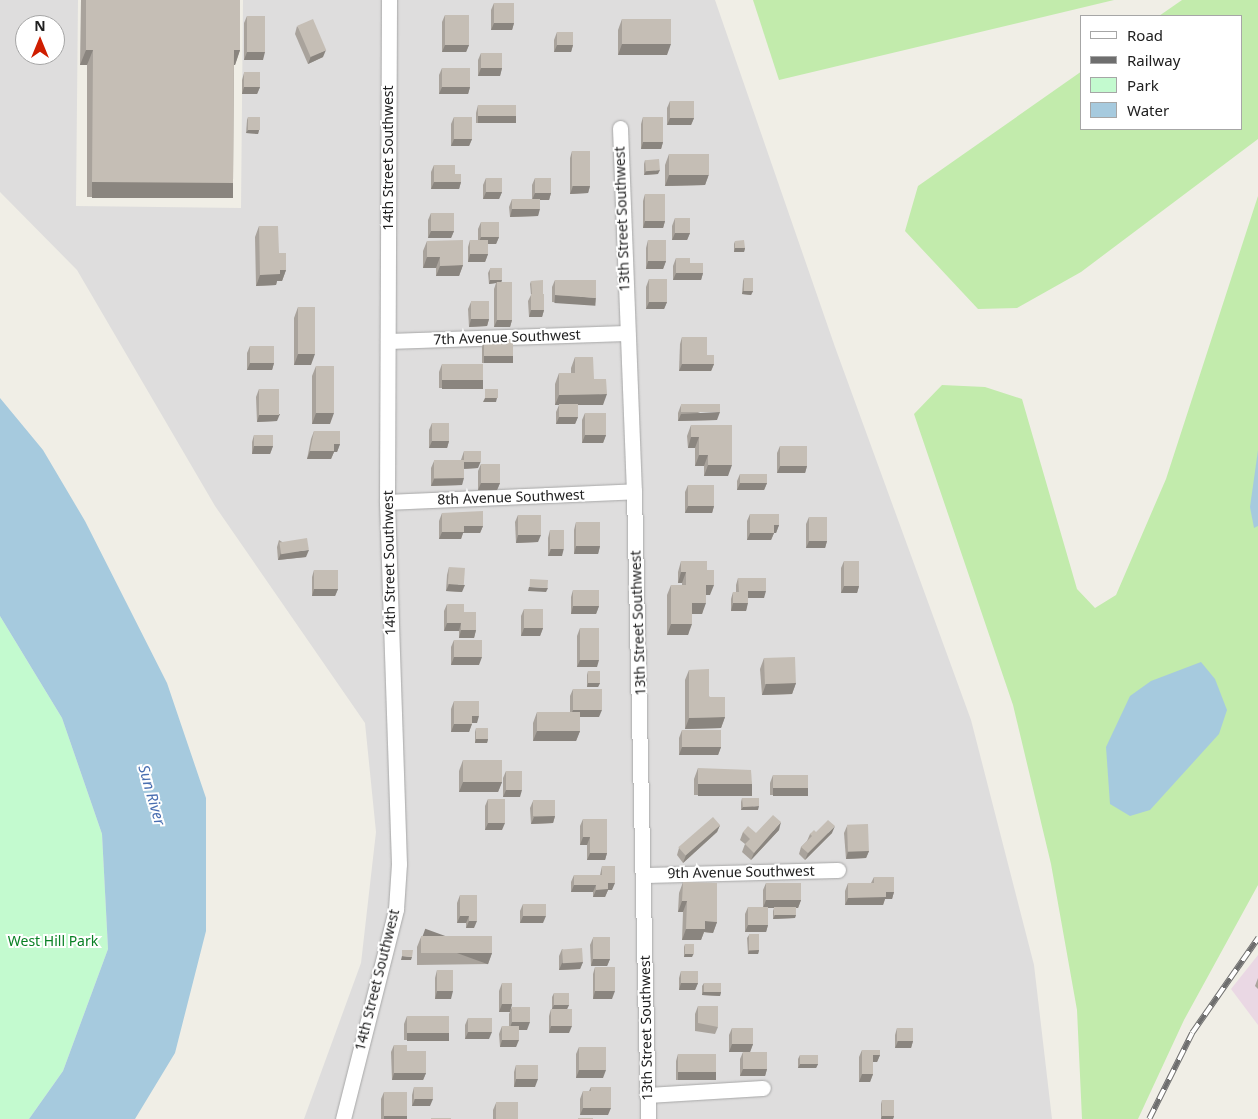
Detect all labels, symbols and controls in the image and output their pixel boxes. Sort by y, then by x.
north arrow [15,15,65,65]
legend [1080,15,1243,130]
text: N [34,16,46,35]
text: Road [1127,25,1163,45]
text: Railway [1127,50,1180,70]
text: Park [1127,75,1159,95]
street label: 14th Street Southwest [380,85,396,231]
text: Water [1127,100,1169,120]
street label: 13th Street Southwest [611,146,633,292]
street label: 7th Avenue Southwest [433,326,581,348]
street label: 8th Avenue Southwest [437,486,585,508]
street label: 14th Street Southwest [379,490,399,636]
street label: 13th Street Southwest [627,550,649,696]
water label: Sun River [135,763,169,827]
street label: 9th Avenue Southwest [667,862,815,882]
street label: 14th Street Southwest [351,907,403,1053]
park label: West Hill Park [8,933,98,949]
street label: 13th Street Southwest [636,955,656,1101]

